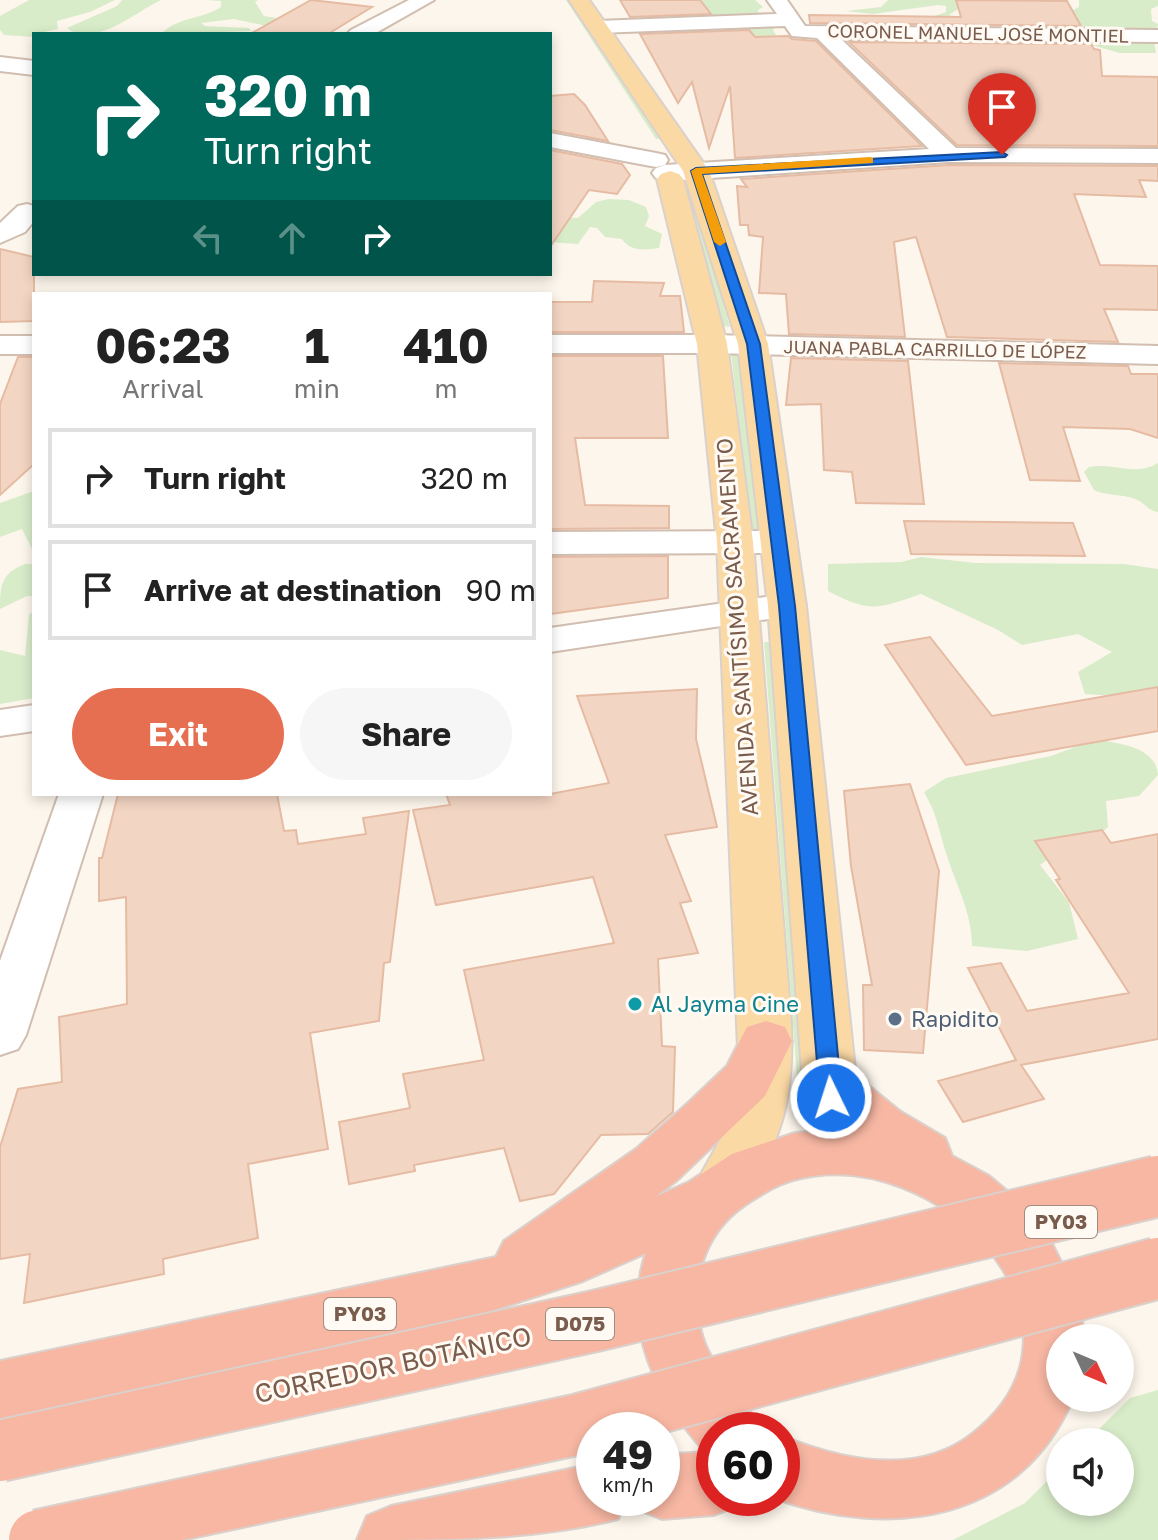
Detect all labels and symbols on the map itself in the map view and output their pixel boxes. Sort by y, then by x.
street label: CORONEL MANUEL JOSÉ MONTIEL [827,19,1129,47]
pin [968,73,1036,155]
street label: JUANA PABLA CARRILLO DE LÓPEZ [783,335,1087,363]
street label: AVENIDA SANTÍSIMO SACRAMENTO [710,437,763,817]
place label: Al Jayma Cine [651,990,799,1017]
marker: Al Jayma Cine [626,995,644,1013]
place label: Rapidito [911,1005,999,1032]
marker: Rapidito [886,1010,904,1028]
position arrow [789,1056,873,1140]
road number: PY03 [1025,1206,1097,1238]
road number: PY03 [324,1298,396,1330]
road number: D075 [546,1308,614,1340]
street label: CORREDOR BOTÁNICO [252,1320,534,1409]
north arrow [1046,1324,1134,1412]
speed limit sign: 60 [696,1412,800,1516]

